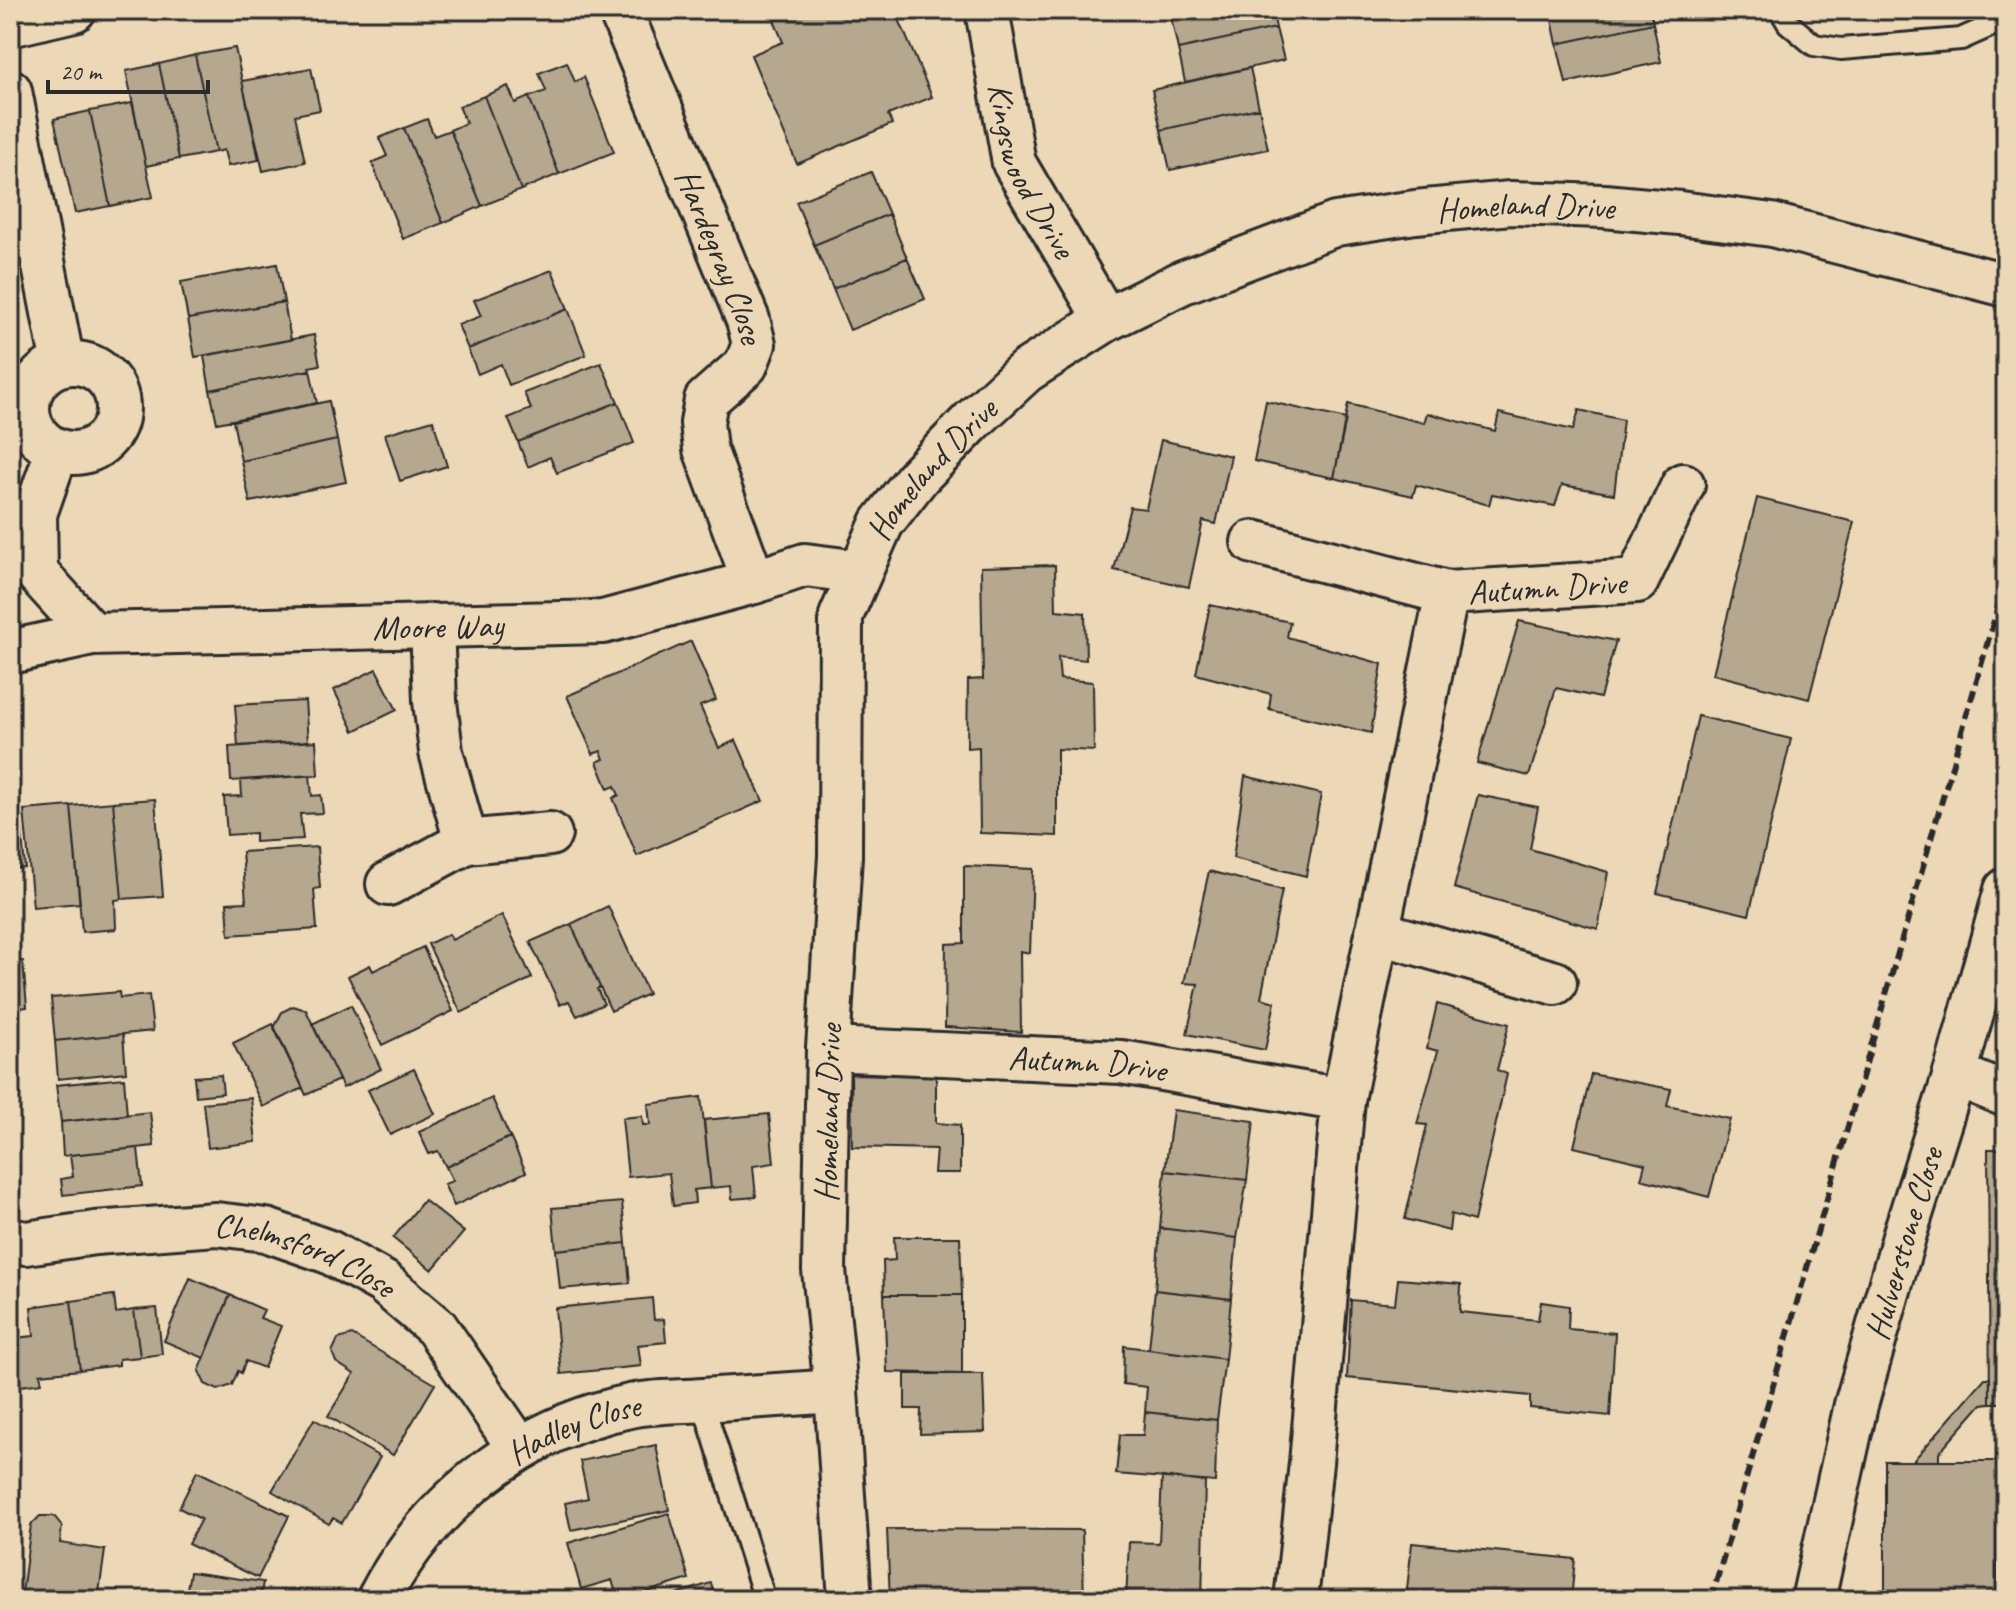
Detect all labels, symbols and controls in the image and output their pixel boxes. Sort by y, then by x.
scale bar [48,44,208,94]
text: 20 m [60,57,103,87]
street label: Kingswood Drive [978,80,1087,267]
street label: Hardegray Close [666,162,774,350]
street label: Homeland Drive [1435,181,1618,232]
street label: Homeland Drive [856,387,1007,547]
street label: Autumn Drive [1467,561,1630,614]
street label: Moore Way [372,603,506,649]
street label: Homeland Drive [804,1021,852,1203]
street label: Autumn Drive [1008,1036,1173,1092]
street label: Hulverstone Close [1855,1140,1953,1345]
street label: Chelmsford Close [212,1203,408,1308]
street label: Hadley Close [499,1383,646,1474]

